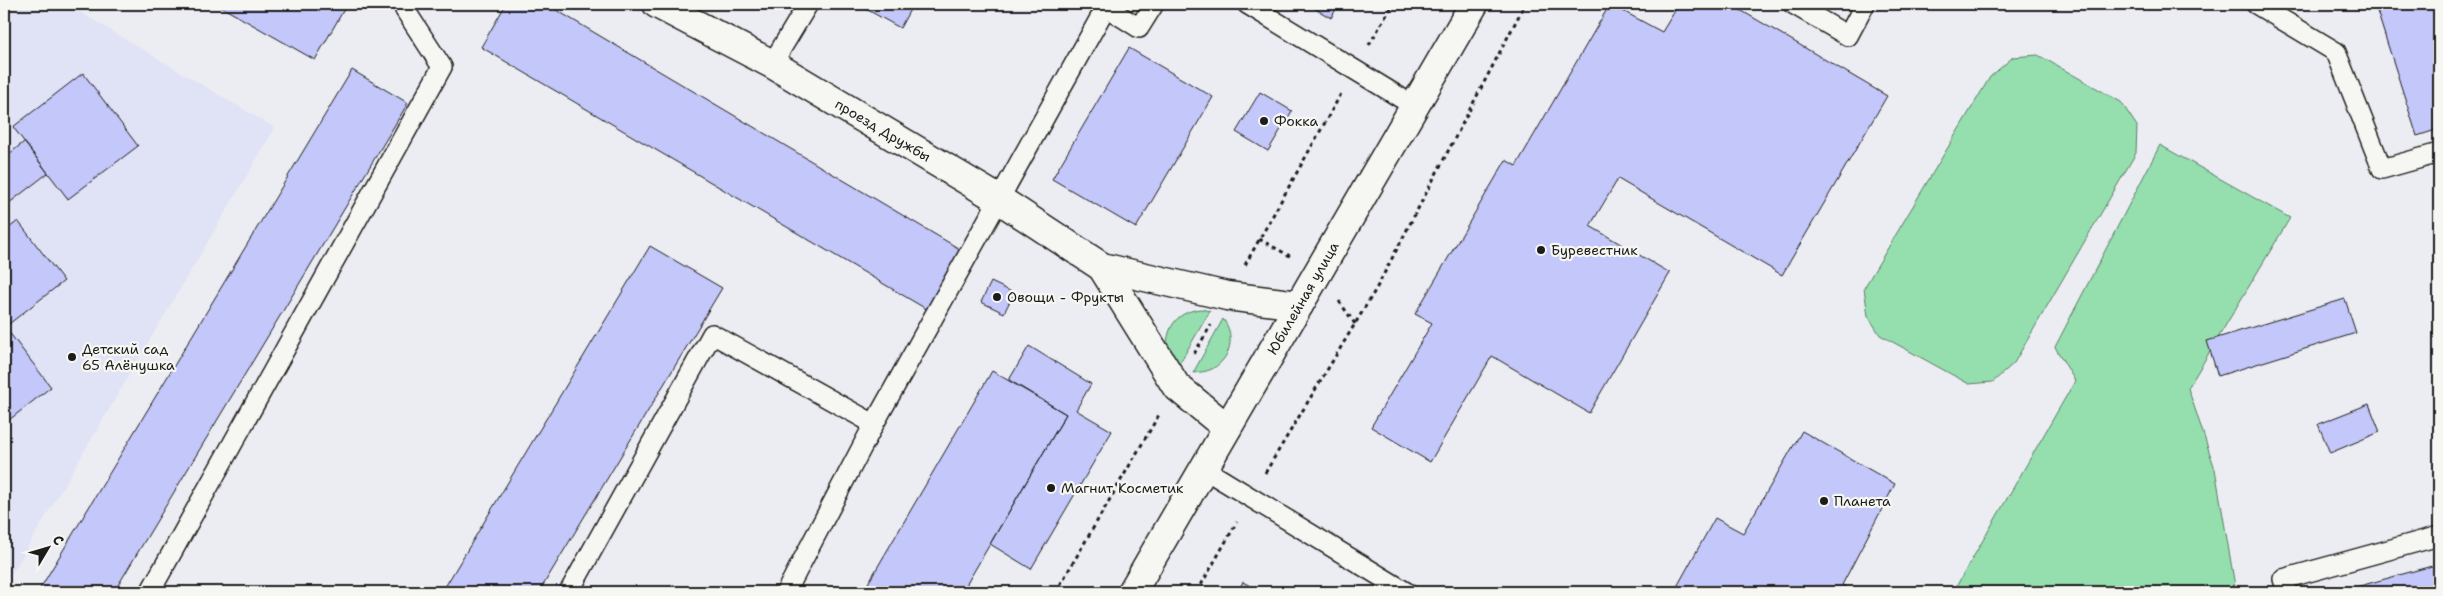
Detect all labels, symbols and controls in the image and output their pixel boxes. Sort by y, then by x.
street label: проезд Дружбы [832,95,934,166]
place label: Фокка [1274,112,1318,130]
marker: Фокка [1258,115,1270,127]
street label: Юбилейная улица [1263,238,1343,358]
place label: Буревестник [1551,241,1638,259]
marker: Буревестник [1535,244,1547,256]
place label: Овощи - Фрукты [1007,288,1124,306]
marker: Овощи - Фрукты [991,291,1003,303]
place label: Детский сад 65 Алёнушка [82,340,175,374]
marker: Детский сад 65 Алёнушка [66,351,78,363]
place label: Магнит Косметик [1061,479,1184,497]
marker: Магнит Косметик [1045,482,1057,494]
place label: Планета [1834,492,1891,510]
marker: Планета [1818,495,1830,507]
north arrow [22,524,72,574]
text: С [49,531,68,549]

